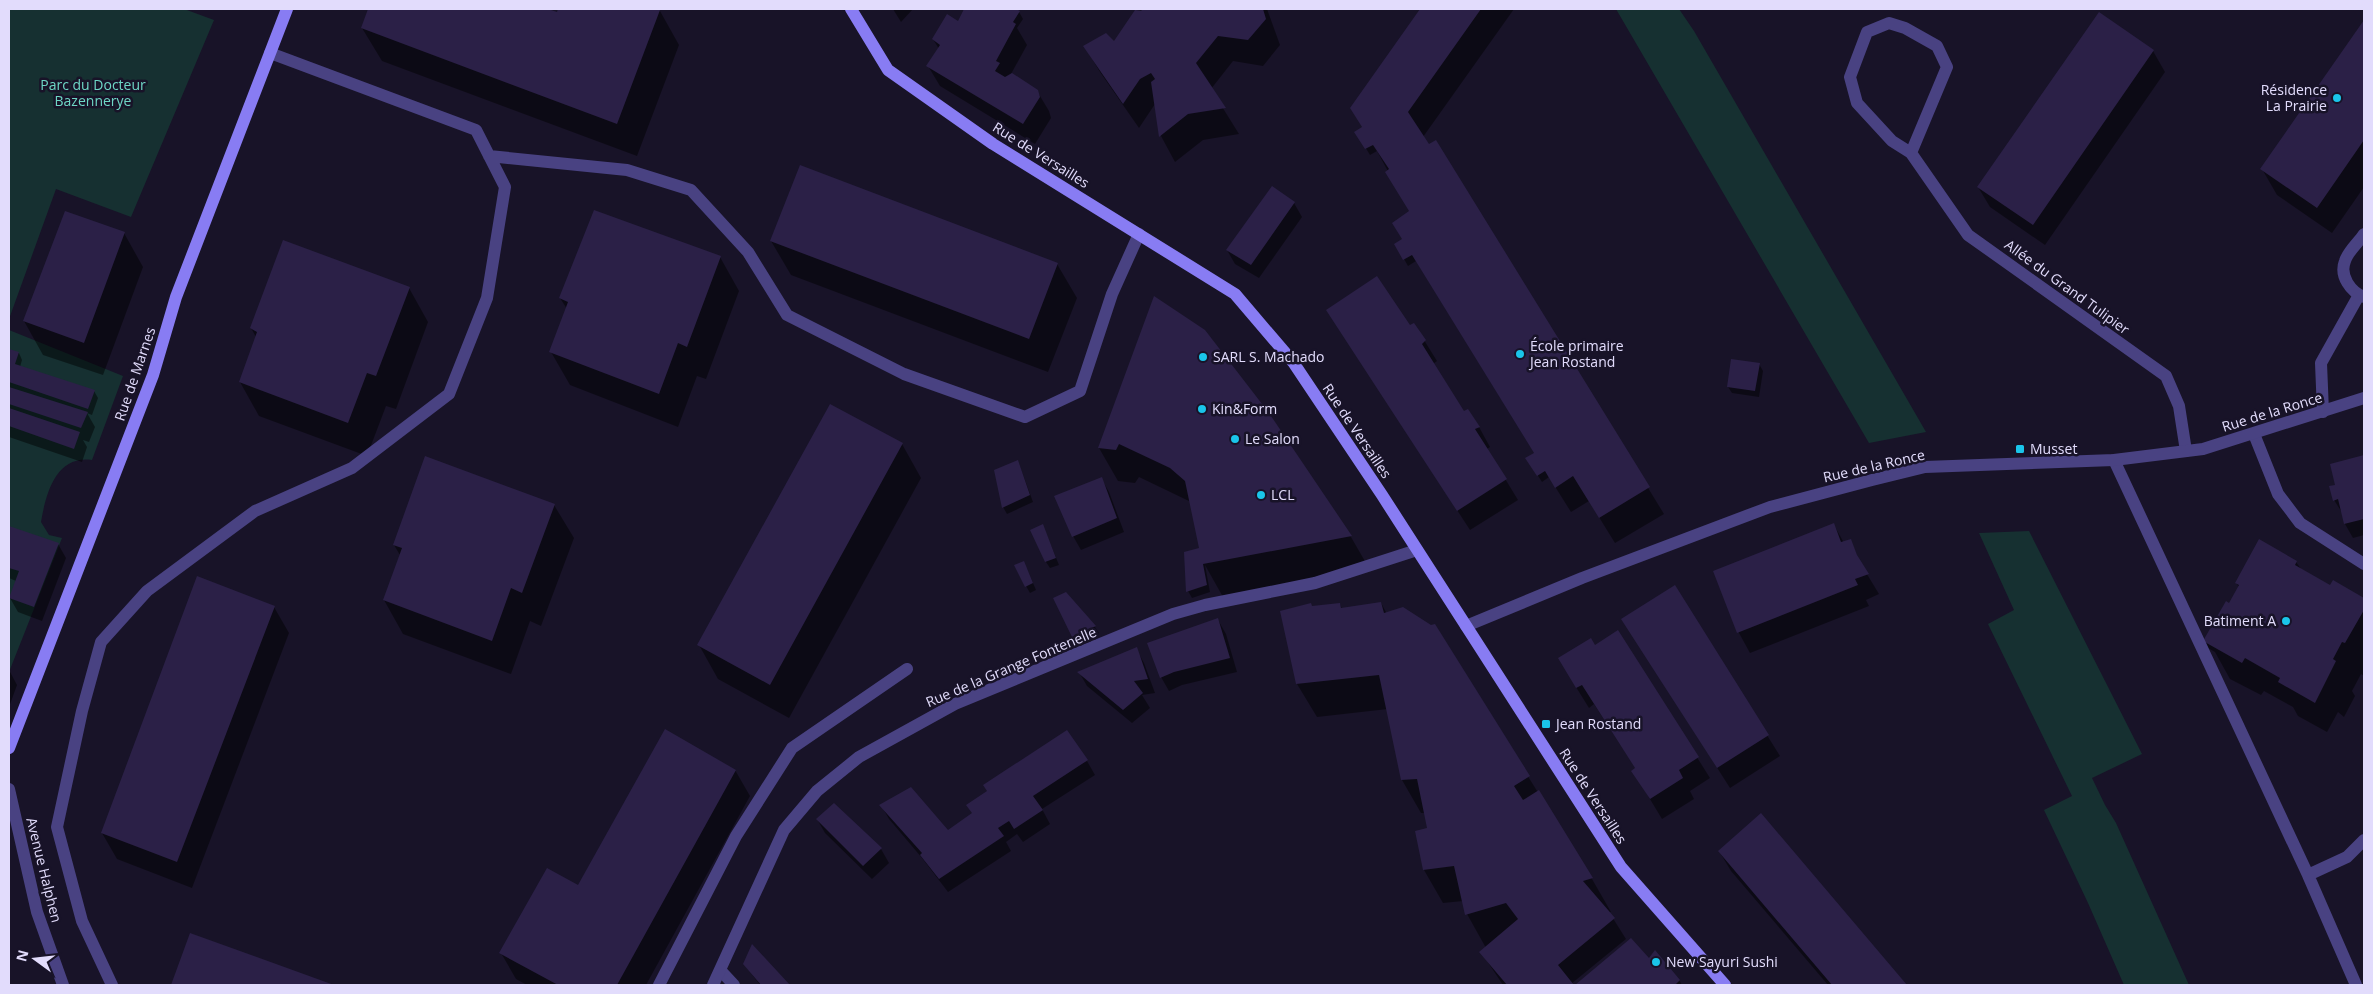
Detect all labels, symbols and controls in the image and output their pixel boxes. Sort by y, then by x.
park label: Parc du Docteur Bazennerye [40,75,146,110]
place label: Résidence La Prairie [2261,80,2327,115]
marker: Résidence La Prairie [2331,92,2343,104]
street label: Rue de Versailles [989,117,1093,192]
street label: Allée du Grand Tulipier [2001,235,2134,338]
street label: Rue de Marnes [110,324,160,423]
place label: École primaire Jean Rostand [1528,336,1624,371]
place label: SARL S. Machado [1213,347,1325,366]
marker: École primaire Jean Rostand [1514,348,1526,360]
marker: SARL S. Machado [1197,351,1209,363]
street label: Rue de Versailles [1319,380,1396,482]
street label: Rue de la Ronce [2219,387,2324,436]
place label: Kin&Form [1212,399,1277,418]
marker: Kin&Form [1196,403,1208,415]
place label: Le Salon [1245,429,1300,448]
marker: Le Salon [1229,433,1241,445]
place label: Musset [2030,439,2077,458]
marker: Musset [2014,443,2026,455]
street label: Rue de la Ronce [1821,445,1927,486]
place label: LCL [1271,485,1294,504]
marker: LCL [1255,489,1267,501]
place label: Batiment A [2204,611,2276,630]
marker: Batiment A [2280,615,2292,627]
street label: Rue de la Grange Fontenelle [923,622,1099,711]
place label: Jean Rostand [1554,714,1641,733]
marker: Jean Rostand [1540,718,1552,730]
street label: Rue de Versailles [1555,744,1632,847]
street label: Avenue Halphen [22,815,67,924]
north arrow [10,934,60,984]
text: N [11,948,33,963]
place label: New Sayuri Sushi [1666,952,1778,971]
marker: New Sayuri Sushi [1650,956,1662,968]

